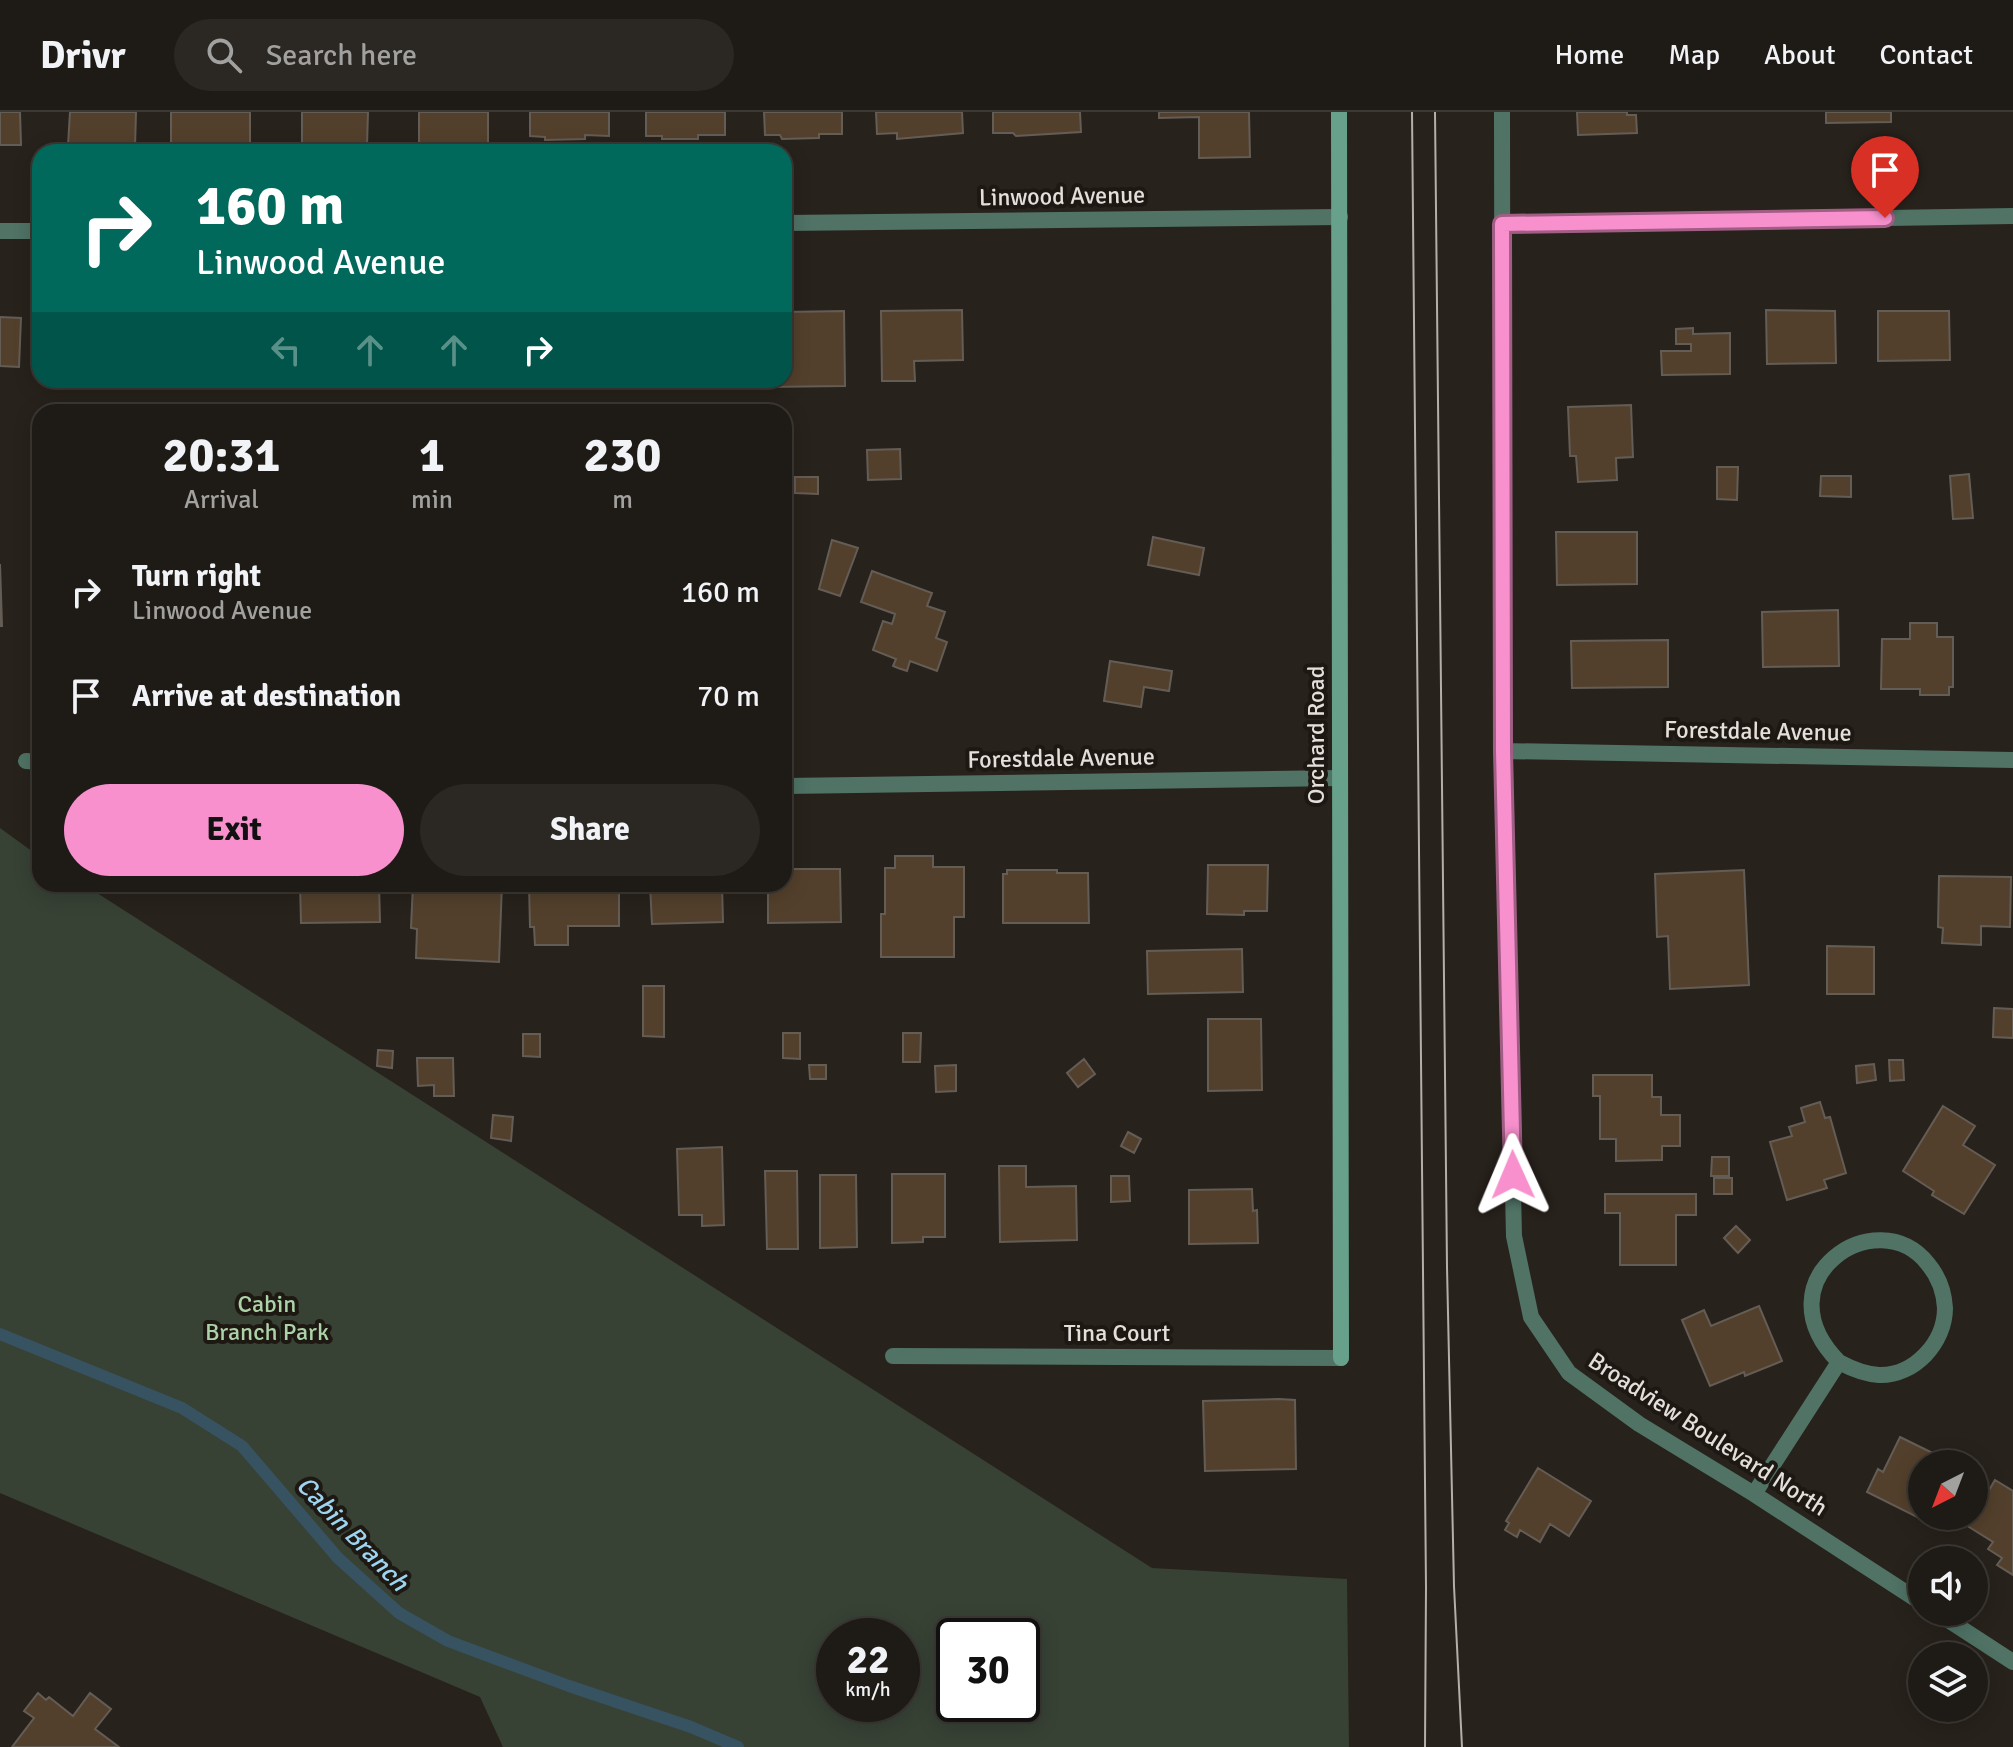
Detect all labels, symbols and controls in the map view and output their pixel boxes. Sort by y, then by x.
search box [174,19,734,91]
text: Drivr [40,32,126,79]
icon: search [202,33,246,77]
text: Search here [266,37,417,74]
text: Home [1555,38,1624,72]
text: Map [1668,38,1720,72]
text: About [1764,38,1836,72]
text: Contact [1880,38,1973,72]
pin [1851,136,1919,218]
icon: arrive [1863,148,1907,192]
text: 160 m [196,171,344,240]
icon: right [64,176,168,280]
street label: Linwood Avenue [979,180,1145,212]
text: Linwood Avenue [196,240,446,285]
icon: left [264,328,308,372]
icon: ahead [348,328,392,372]
icon: ahead [432,328,476,372]
icon: right [516,328,560,372]
text: 20:31 [163,426,280,485]
text: 1 [419,426,445,485]
text: 230 [584,426,661,485]
text: Arrival [184,484,259,516]
text: min [411,484,453,516]
text: m [612,484,633,516]
text: Turn right [132,558,261,595]
icon: right [64,570,108,614]
text: 160 m [681,574,760,611]
text: Linwood Avenue [132,595,312,627]
street label: Orchard Road [1301,666,1331,804]
icon: arrive [64,674,108,718]
text: Arrive at destination [132,678,401,715]
text: 70 m [697,678,760,715]
street label: Forestdale Avenue [1664,714,1852,748]
street label: Forestdale Avenue [967,741,1155,775]
button: Exit [64,784,404,876]
button: Share [420,784,760,876]
position arrow [1471,1133,1555,1217]
park label: Cabin Branch Park [205,1289,329,1347]
street label: Tina Court [1064,1318,1170,1348]
street label: Broadview Boulevard North [1583,1345,1833,1523]
north arrow [1908,1450,1988,1530]
map controls [1908,1450,1988,1722]
water label: Cabin Branch [289,1470,415,1599]
button: sound [1908,1546,1988,1626]
speed limit sign: 30 [936,1618,1040,1722]
text: 22 [846,1635,890,1685]
button: layers [1908,1642,1988,1722]
text: km/h [845,1677,891,1702]

